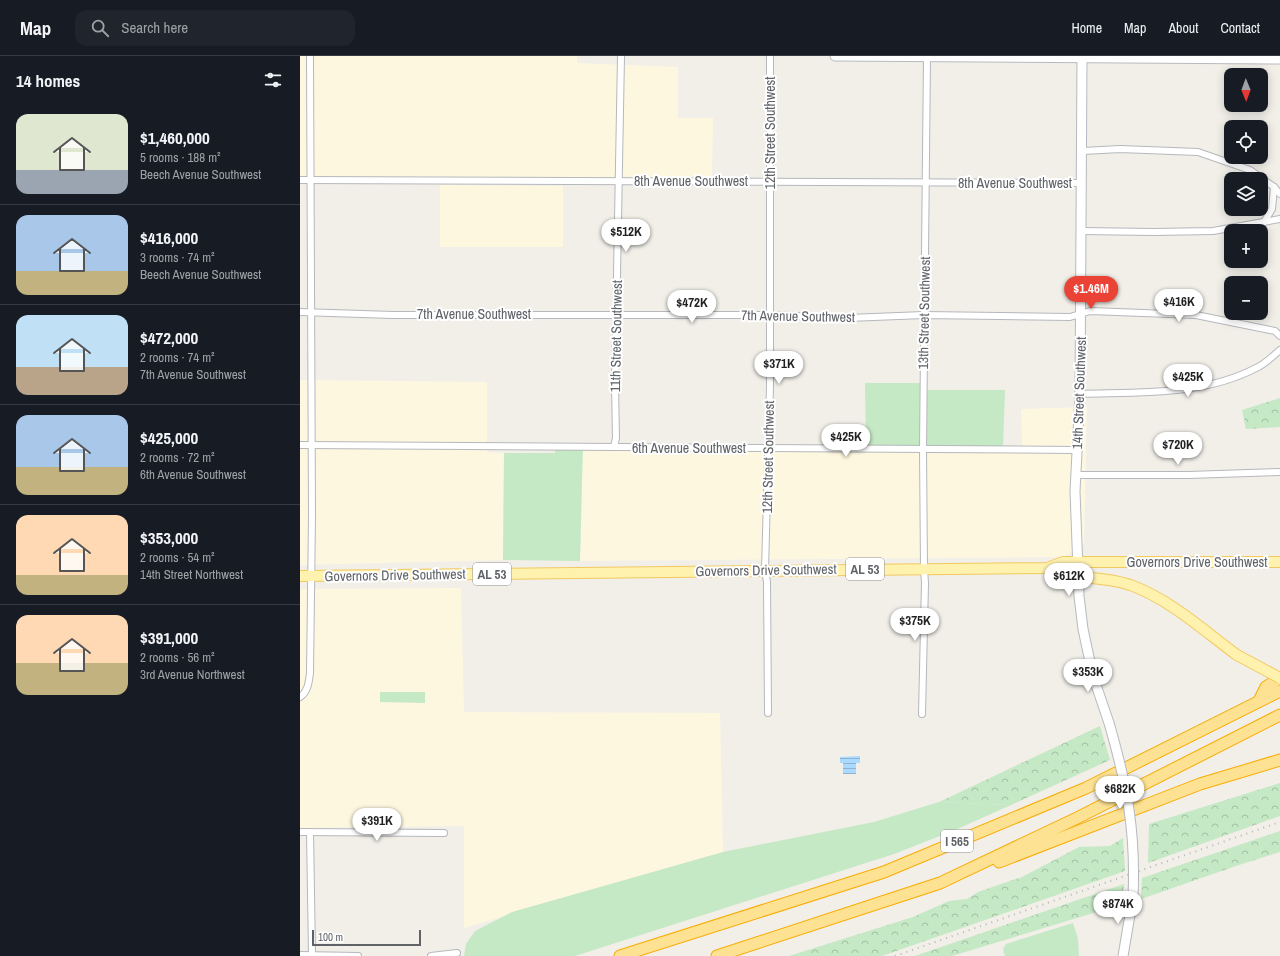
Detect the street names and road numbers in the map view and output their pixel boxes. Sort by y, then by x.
street label: 12th Street Southwest [761,77,779,189]
street label: 8th Avenue Southwest [634,172,748,190]
street label: 8th Avenue Southwest [958,174,1072,192]
street label: 13th Street Southwest [914,256,934,370]
street label: 11th Street Southwest [606,280,626,392]
street label: 7th Avenue Southwest [417,305,531,323]
street label: 7th Avenue Southwest [741,306,855,326]
street label: 14th Street Southwest [1068,336,1090,450]
street label: 12th Street Southwest [758,400,778,514]
street label: 6th Avenue Southwest [632,439,746,457]
street label: Governors Drive Southwest [1126,553,1268,571]
road number: AL 53 [846,558,884,580]
street label: Governors Drive Southwest [695,560,837,580]
road number: AL 53 [473,563,511,585]
street label: Governors Drive Southwest [324,565,466,585]
road number: I 565 [941,830,973,852]

